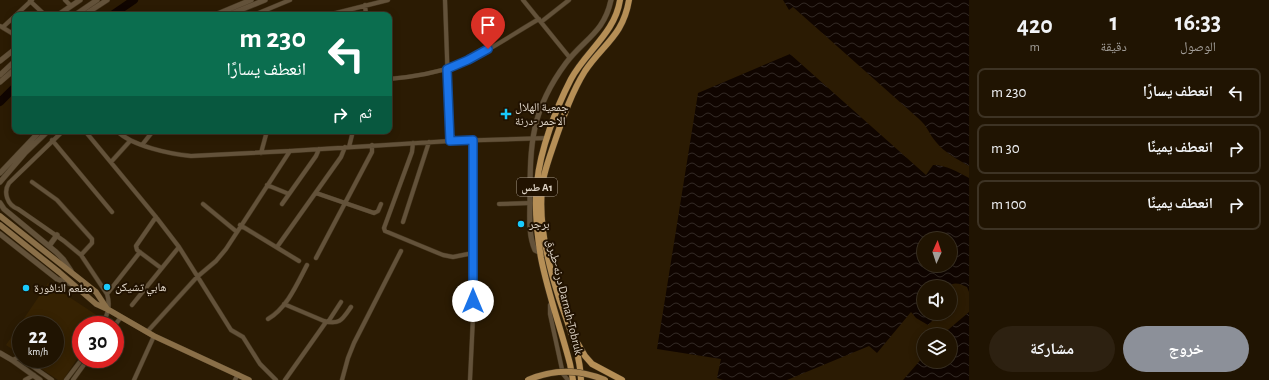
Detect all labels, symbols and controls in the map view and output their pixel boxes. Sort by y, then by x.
pin [471,8,505,49]
text: 1 [1109,11,1118,35]
text: 16:33 [1175,11,1221,35]
icon: arrive [477,14,499,36]
text: 420 [1017,14,1053,38]
text: 230 m [239,25,306,53]
icon: left [320,28,372,80]
text: m [1030,41,1040,54]
text: دقيقة [1101,41,1127,54]
text: الوصول [1180,41,1216,54]
text: انعطف يسارًا [226,61,306,79]
icon: left [1225,82,1247,104]
text: انعطف يسارًا [1143,84,1213,99]
text: 230 m [991,85,1026,100]
place label: جمعية الهلال الاحمر -درنة [515,101,569,127]
icon: right [329,104,351,126]
text: ثم [359,106,372,121]
marker: جمعية الهلال الاحمر -درنة [500,108,512,120]
icon: right [1225,138,1247,160]
text: انعطف يمينًا [1147,140,1213,155]
text: 30 m [991,141,1020,156]
road number: طس A1 [517,178,557,196]
icon: right [1225,194,1247,216]
text: انعطف يمينًا [1147,196,1213,211]
text: 100 m [991,197,1027,212]
place label: برجر [528,218,550,231]
marker: برجر [516,219,526,229]
north arrow [917,232,957,272]
map controls [917,232,957,368]
street label: درنه-طبرق Darnah-Tobruk [544,238,585,357]
position arrow [452,280,494,322]
button: sound [917,280,957,320]
place label: هابي تشيكن [115,281,167,297]
place label: مطعم النافورة [34,282,92,296]
marker: هابي تشيكن [102,282,112,292]
marker: مطعم النافورة [21,283,31,293]
speed limit sign: 30 [72,316,124,368]
button: مشاركة [989,326,1115,372]
button: خروج [1123,326,1249,372]
text: 22 [29,327,47,347]
button: layers [917,328,957,368]
text: km/h [28,347,48,357]

